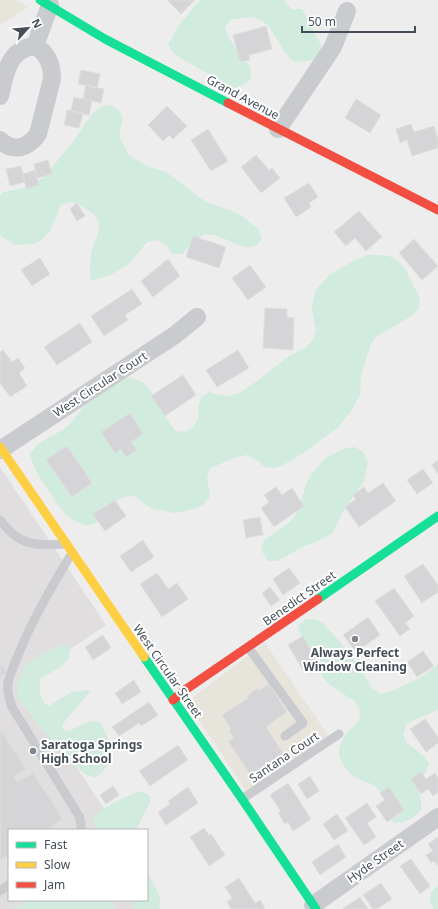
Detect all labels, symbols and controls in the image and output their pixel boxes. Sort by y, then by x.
north arrow [8,8,48,48]
scale bar [302,8,415,34]
text: 50 m [308,13,336,30]
text: N [29,16,46,31]
street label: Grand Avenue [204,71,283,123]
street label: West Circular Court [50,347,151,421]
street label: Benedict Street [259,566,340,630]
street label: West Circular Street [129,621,207,722]
marker: Always Perfect Window Cleaning [350,634,360,644]
place label: Always Perfect Window Cleaning [303,644,407,675]
street label: Santana Court [246,727,323,787]
place label: Saratoga Springs High School [41,736,142,767]
marker: Saratoga Springs High School [28,746,38,756]
legend [8,829,148,901]
street label: Hyde Street [343,835,407,887]
text: Fast [44,836,68,853]
text: Slow [44,856,71,873]
text: Jam [43,876,65,893]

